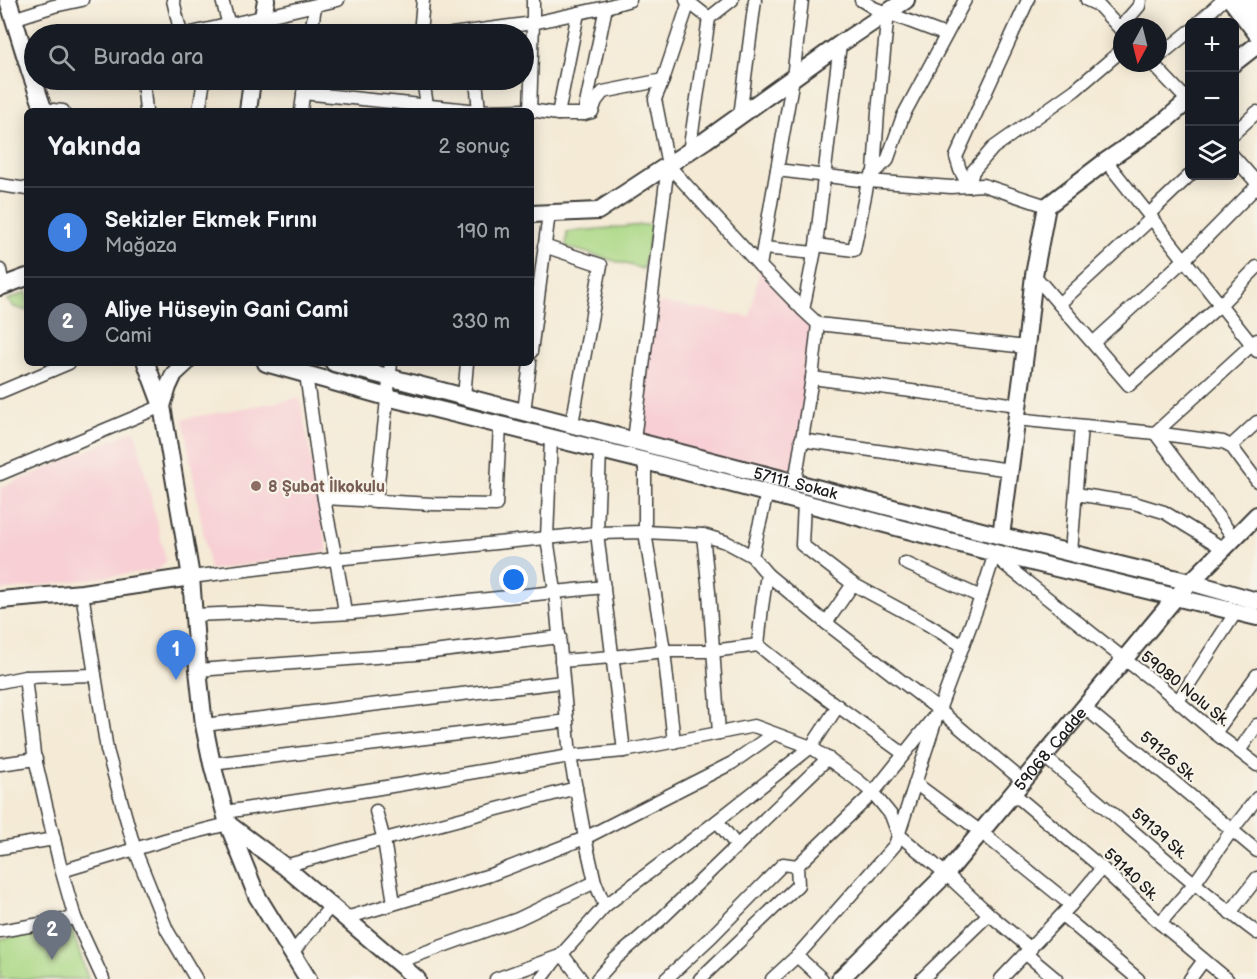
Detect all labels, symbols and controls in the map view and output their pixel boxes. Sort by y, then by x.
north arrow [1113,18,1167,72]
map controls [1185,18,1239,180]
button: + [1185,18,1239,72]
search box [24,24,534,90]
icon: search [45,41,78,74]
text: Burada ara [93,44,204,71]
button: − [1185,72,1239,126]
button: layers [1185,126,1239,180]
text: Yakında [48,132,141,163]
text: 2 sonuç [439,135,510,159]
text: Sekizler Ekmek Fırını [105,207,317,234]
text: 1 [63,220,72,244]
text: 190 m [457,220,510,244]
text: Mağaza [105,234,177,258]
text: Aliye Hüseyin Gani Cami [105,297,349,324]
text: 2 [62,310,73,334]
text: 330 m [452,310,510,334]
text: Cami [105,324,152,348]
street label: 57111. Sokak [751,464,840,504]
place label: 8 Şubat İlkokulu [268,476,385,497]
marker: 8 Şubat İlkokulu [249,479,263,493]
your location [499,565,528,594]
pin: 1 [156,630,195,680]
street label: 59080 Nolu Sk. [1137,647,1234,731]
street label: 59068. Cadde [1011,704,1092,795]
street label: 59126 Sk. [1136,728,1200,787]
street label: 59139 Sk. [1127,804,1191,864]
street label: 59140 Sk. [1099,845,1163,905]
pin: 2 [32,910,72,960]

